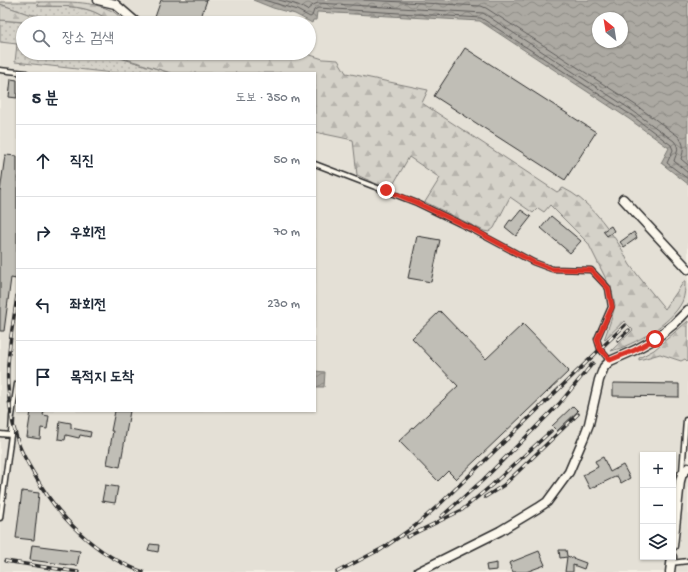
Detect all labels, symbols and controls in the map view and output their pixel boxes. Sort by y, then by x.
north arrow [592,12,628,48]
search box [16,16,316,60]
icon: search [30,27,52,49]
text: 장소 검색 [62,30,114,48]
text: 5 분 [32,90,59,110]
text: 도보 · 350 m [236,91,300,106]
icon: ahead [32,150,54,172]
text: 직진 [70,153,94,171]
text: 50 m [273,153,300,168]
route end [377,181,395,199]
icon: right [32,222,54,244]
text: 우회전 [70,225,106,243]
text: 70 m [274,225,300,240]
icon: left [32,294,54,316]
text: 좌회전 [70,297,106,315]
text: 230 m [267,297,300,312]
route start [646,330,664,348]
icon: arrive [32,366,54,388]
text: 목적지 도착 [70,369,134,387]
map controls [640,452,676,560]
button: + [640,452,676,488]
button: − [640,488,676,524]
button: layers [640,524,676,560]

